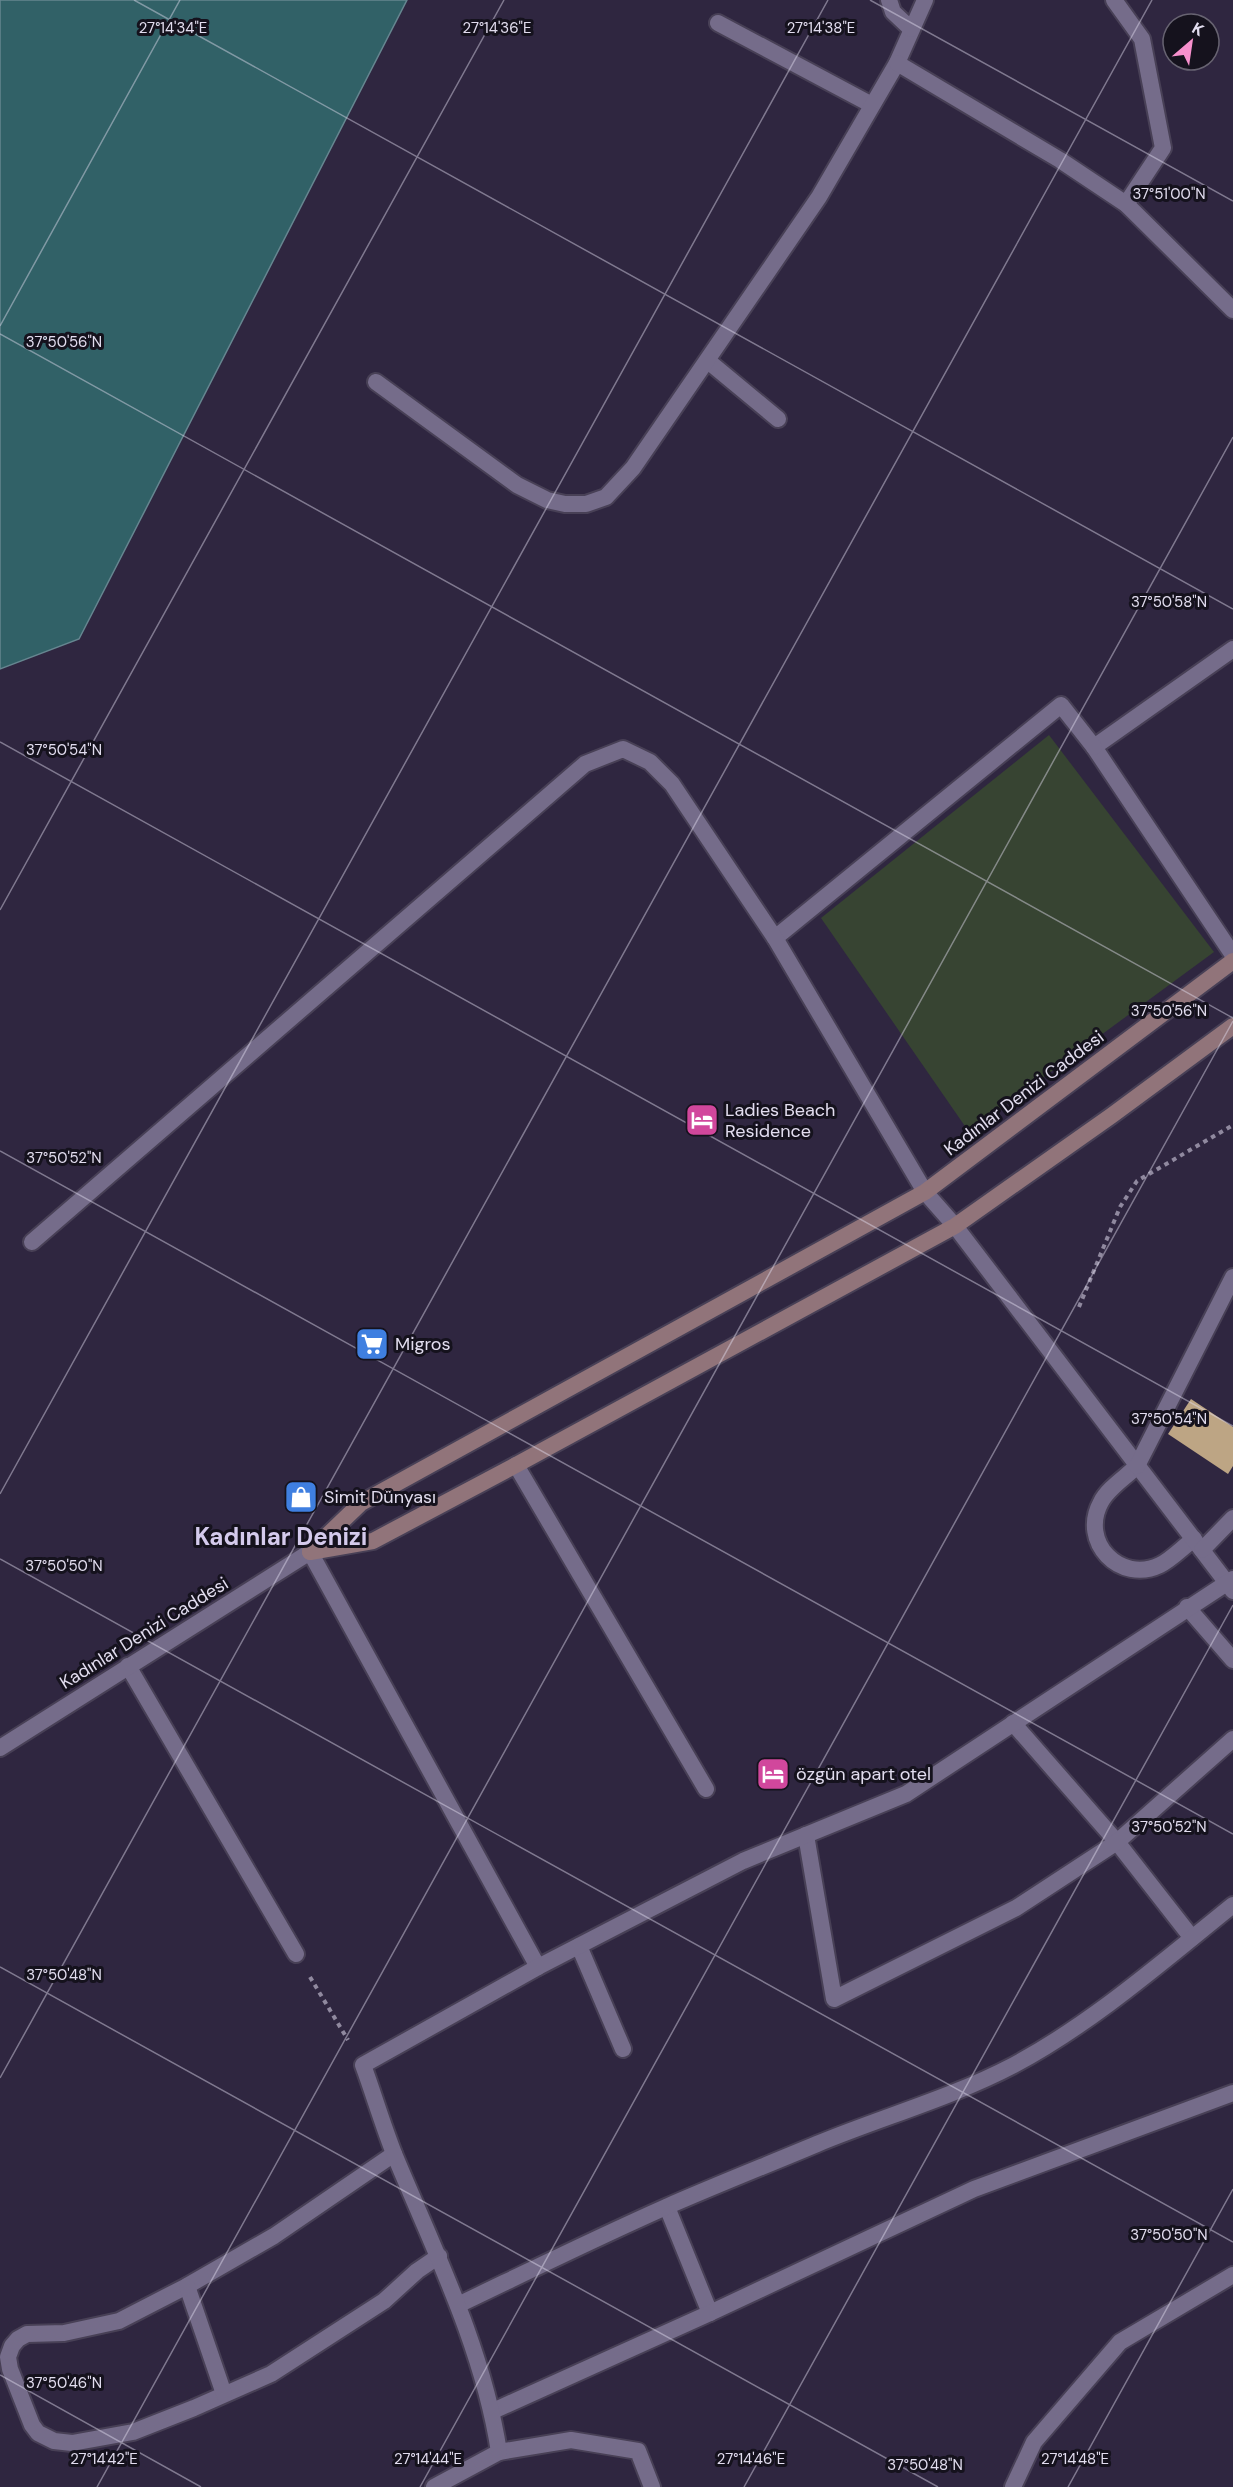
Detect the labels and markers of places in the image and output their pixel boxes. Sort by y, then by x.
place label: Ladies Beach Residence [725,1098,835,1143]
hotel icon: Ladies Beach Residence [684,1102,720,1138]
supermarket icon: Migros [354,1326,390,1362]
place label: Migros [395,1332,451,1356]
shop icon: Simit Dünyası [283,1479,319,1515]
place label: Simit Dünyası [324,1485,436,1509]
hotel icon: özgün apart otel [755,1756,791,1792]
place label: özgün apart otel [796,1762,931,1786]

